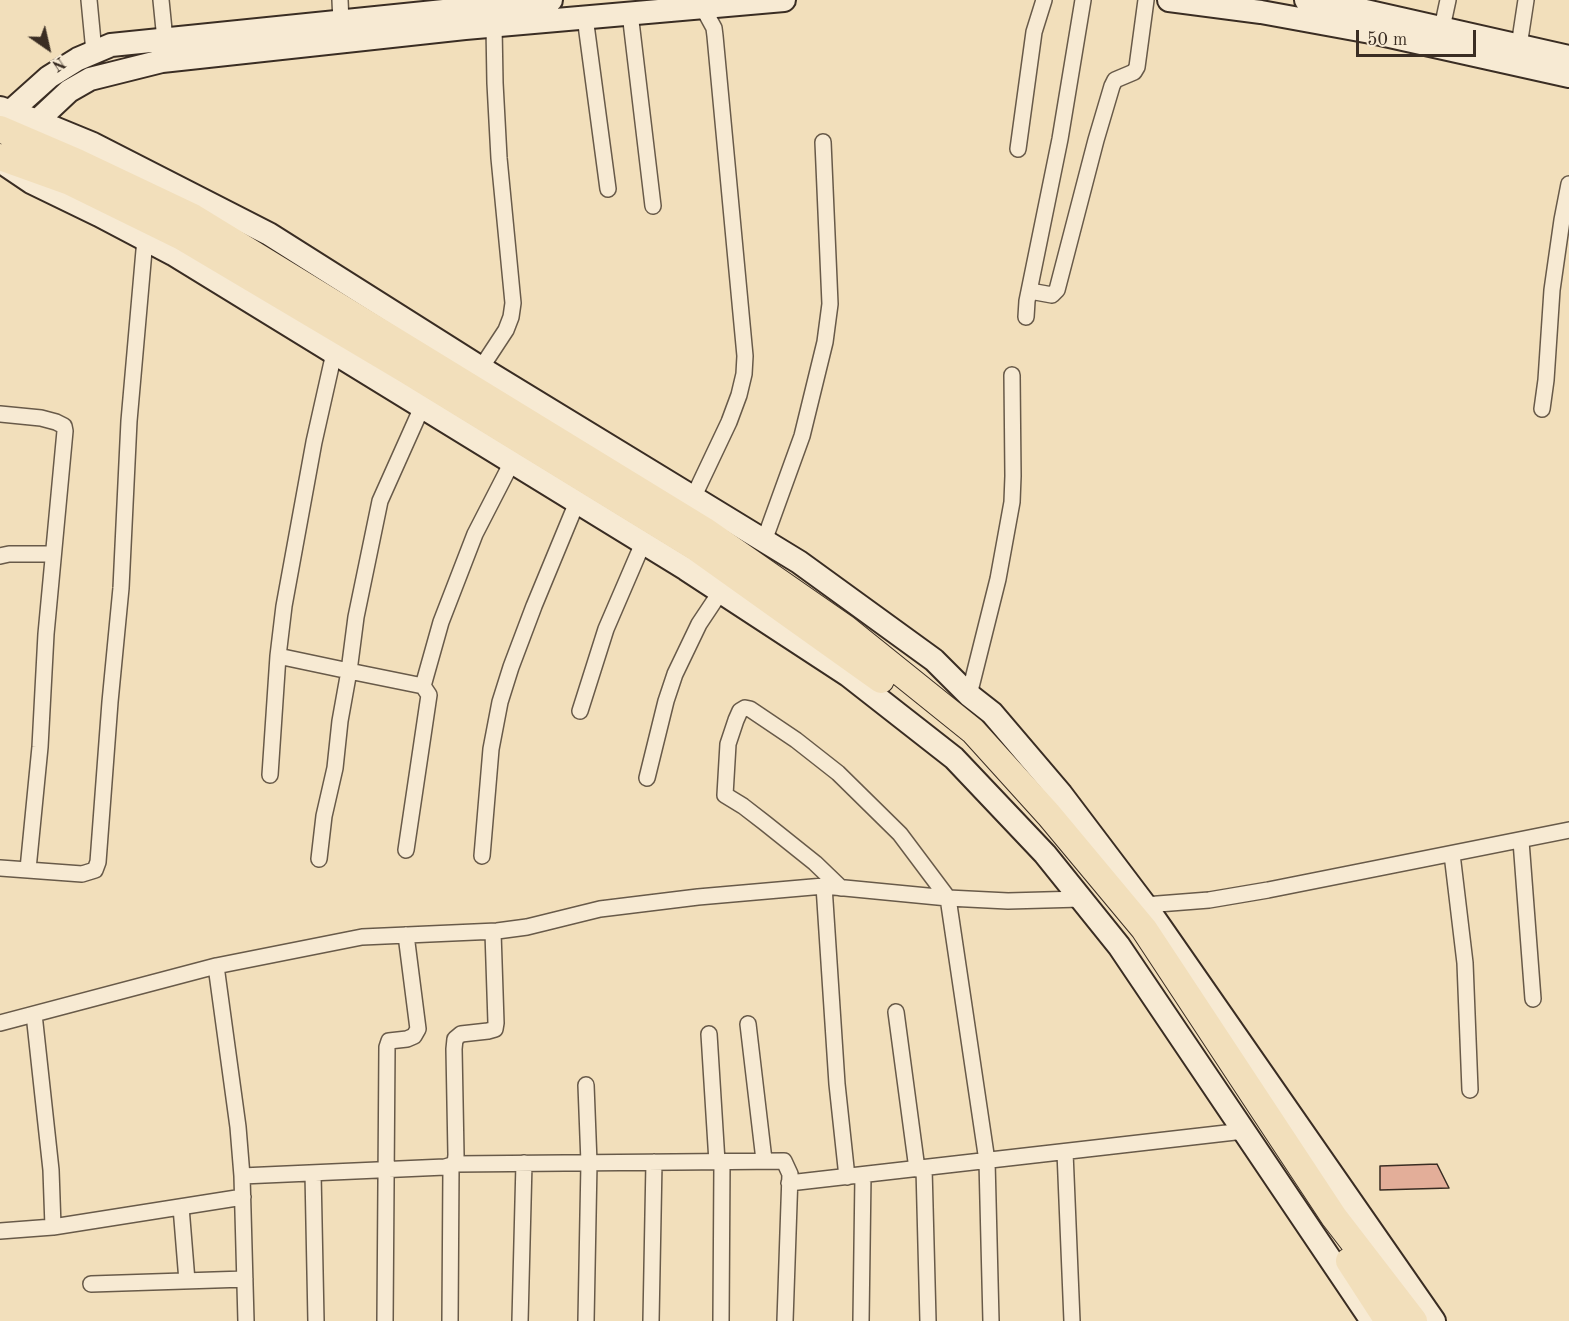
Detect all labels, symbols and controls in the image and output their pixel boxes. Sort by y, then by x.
north arrow [18,18,78,78]
scale bar [1359,18,1479,56]
text: 50 m [1367,31,1407,49]
text: N [49,53,68,73]

